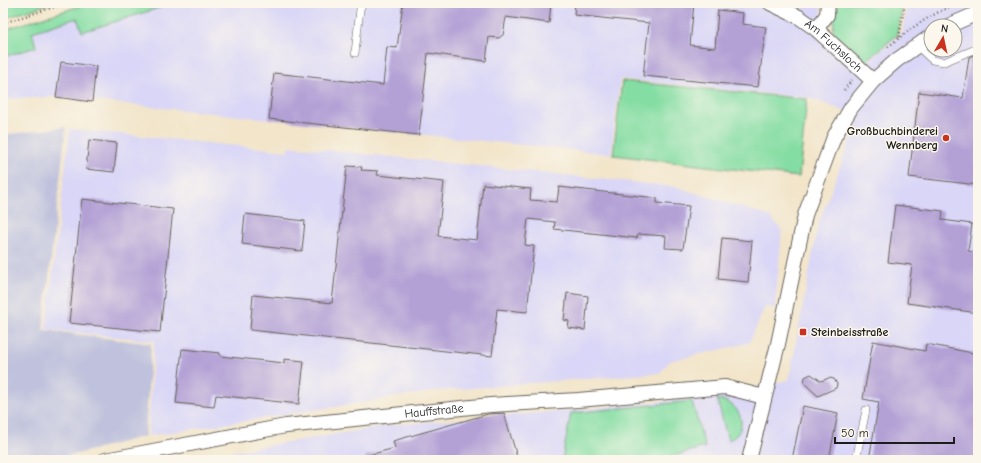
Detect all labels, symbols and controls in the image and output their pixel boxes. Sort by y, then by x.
street label: Am Fuchsloch [802,16,865,75]
north arrow [923,18,963,58]
text: N [940,22,949,36]
place label: Großbuchbinderei Wennberg [847,124,938,152]
marker: Großbuchbinderei Wennberg [941,133,951,143]
place label: Steinbeisstraße [811,325,889,339]
marker: Steinbeisstraße [798,327,808,337]
street label: Hauffstraße [404,401,464,421]
scale bar [835,419,954,445]
text: 50 m [841,426,869,440]

